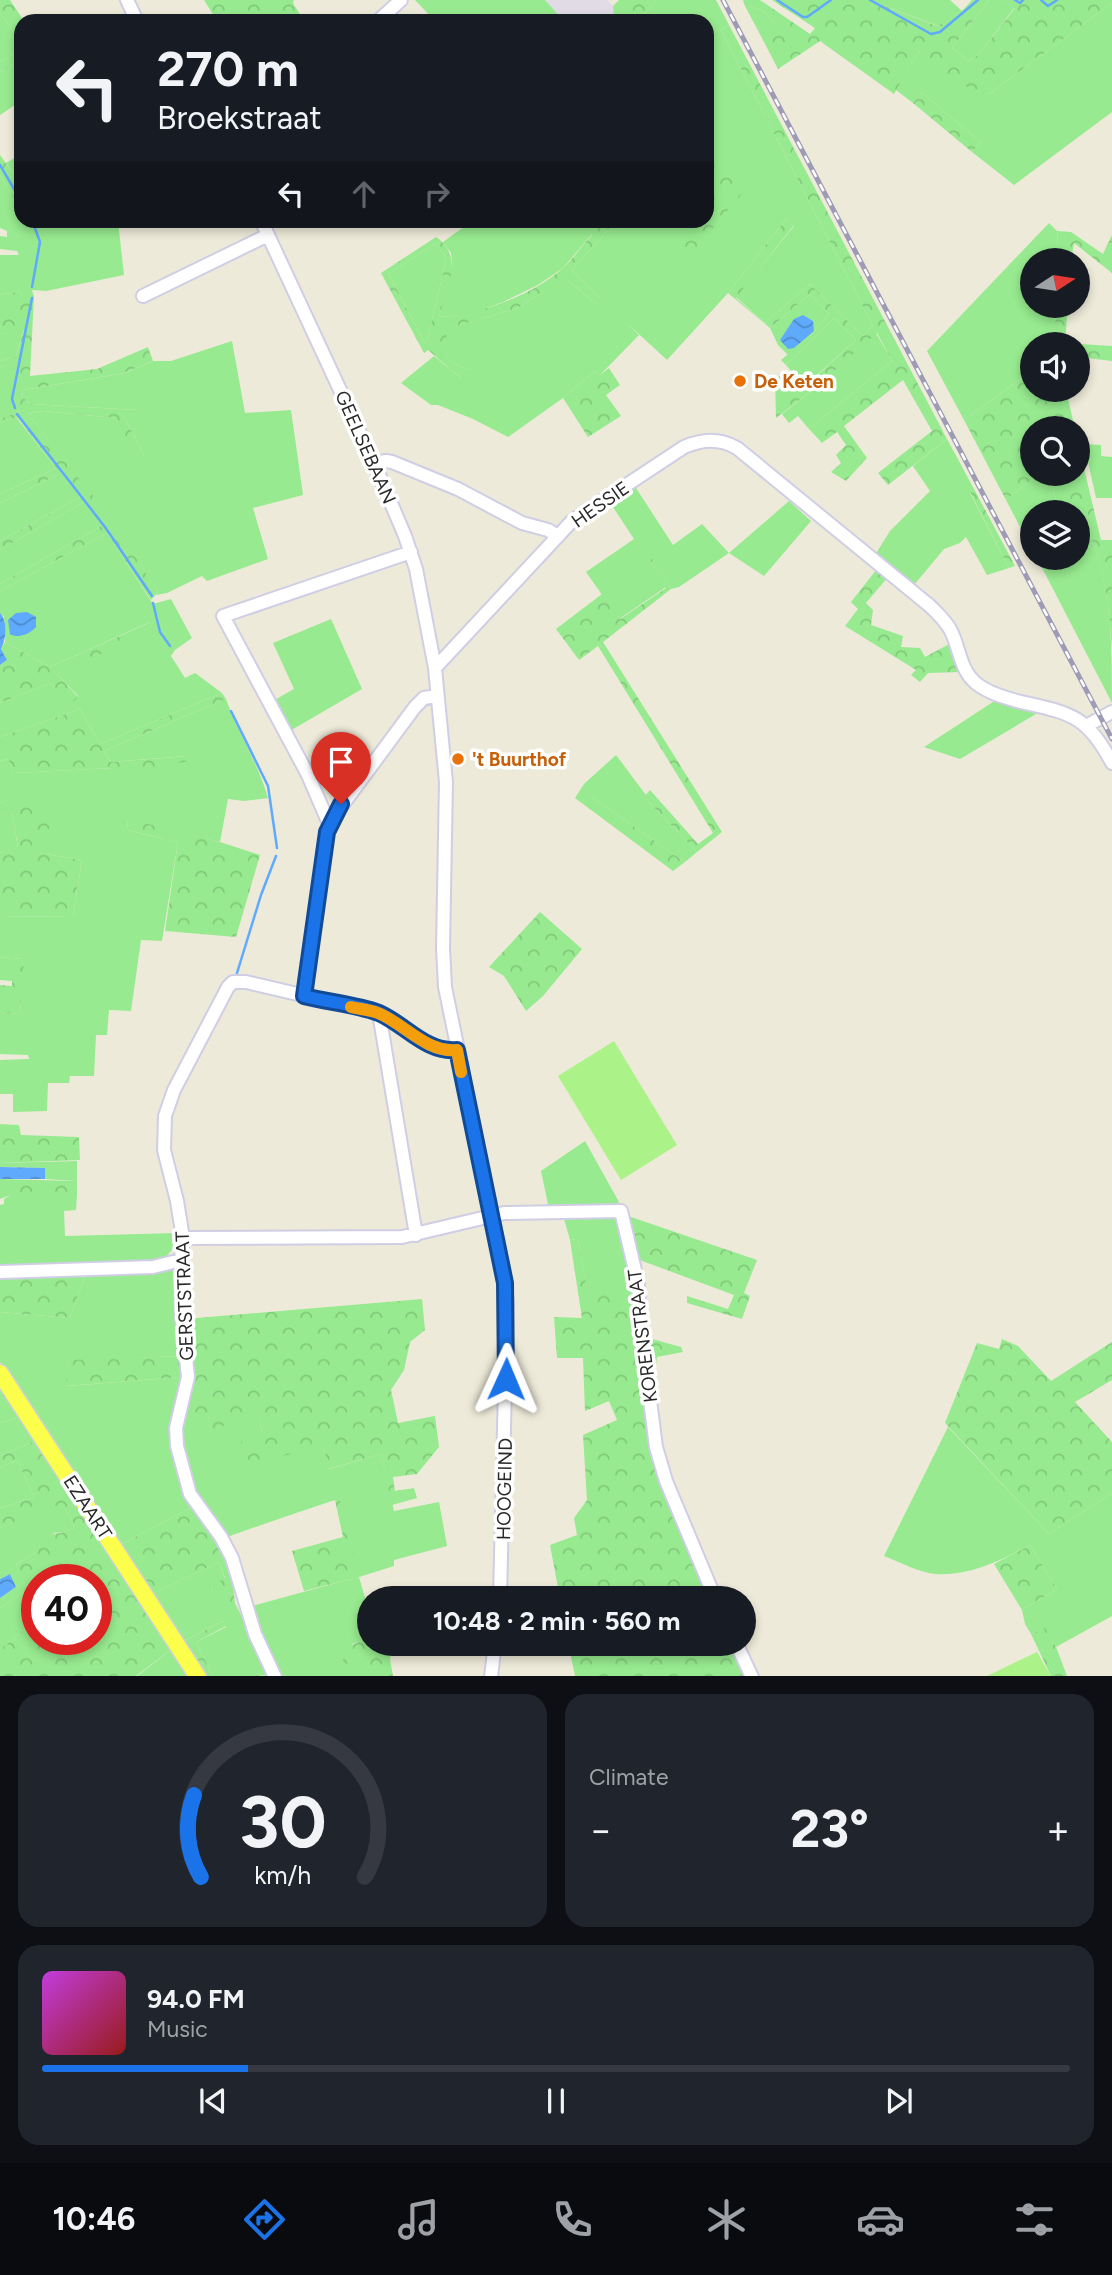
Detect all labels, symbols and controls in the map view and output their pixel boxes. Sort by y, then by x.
text: 270 m [157,39,299,98]
icon: left [42,42,133,133]
text: Broekstraat [157,99,321,137]
icon: left [272,175,310,213]
icon: ahead [345,175,383,213]
icon: right [418,175,456,213]
north arrow [1020,248,1090,318]
map controls [1020,248,1090,570]
button: sound [1020,332,1090,402]
place label: De Keten [754,370,834,393]
marker: De Keten [732,373,748,389]
street label: GEELSEBAAN [330,387,401,508]
button: search [1020,416,1090,486]
street label: HESSIE [567,476,634,533]
button: layers [1020,500,1090,570]
pin [311,732,371,804]
icon: arrive [322,743,360,781]
place label: 't Buurthof [472,748,567,771]
marker: 't Buurthof [450,751,466,767]
street label: GERSTSTRAAT [171,1230,198,1361]
street label: KORENSTRAAT [623,1267,662,1404]
position arrow [469,1342,543,1416]
street label: HOOGEIND [492,1438,517,1540]
street label: EZAART [58,1471,117,1544]
speed limit sign: 40 [21,1564,112,1655]
text: 10:48 · 2 min · 560 m [433,1605,680,1637]
text: Climate [589,1763,668,1791]
text: 30 [239,1778,326,1865]
text: 23° [790,1798,869,1860]
text: − [589,1807,613,1853]
text: + [1046,1807,1070,1853]
text: km/h [254,1859,311,1889]
text: 94.0 FM [147,1983,245,2015]
text: Music [147,2015,208,2043]
icon: previous [194,2082,232,2120]
icon: pause [537,2082,575,2120]
icon: next [880,2082,918,2120]
icon: directions [240,2195,289,2244]
icon: music [394,2195,443,2244]
icon: phone [548,2195,597,2244]
icon: climate [702,2195,751,2244]
icon: car [856,2195,905,2244]
icon: filters [1010,2195,1059,2244]
text: 10:46 [53,2200,135,2238]

